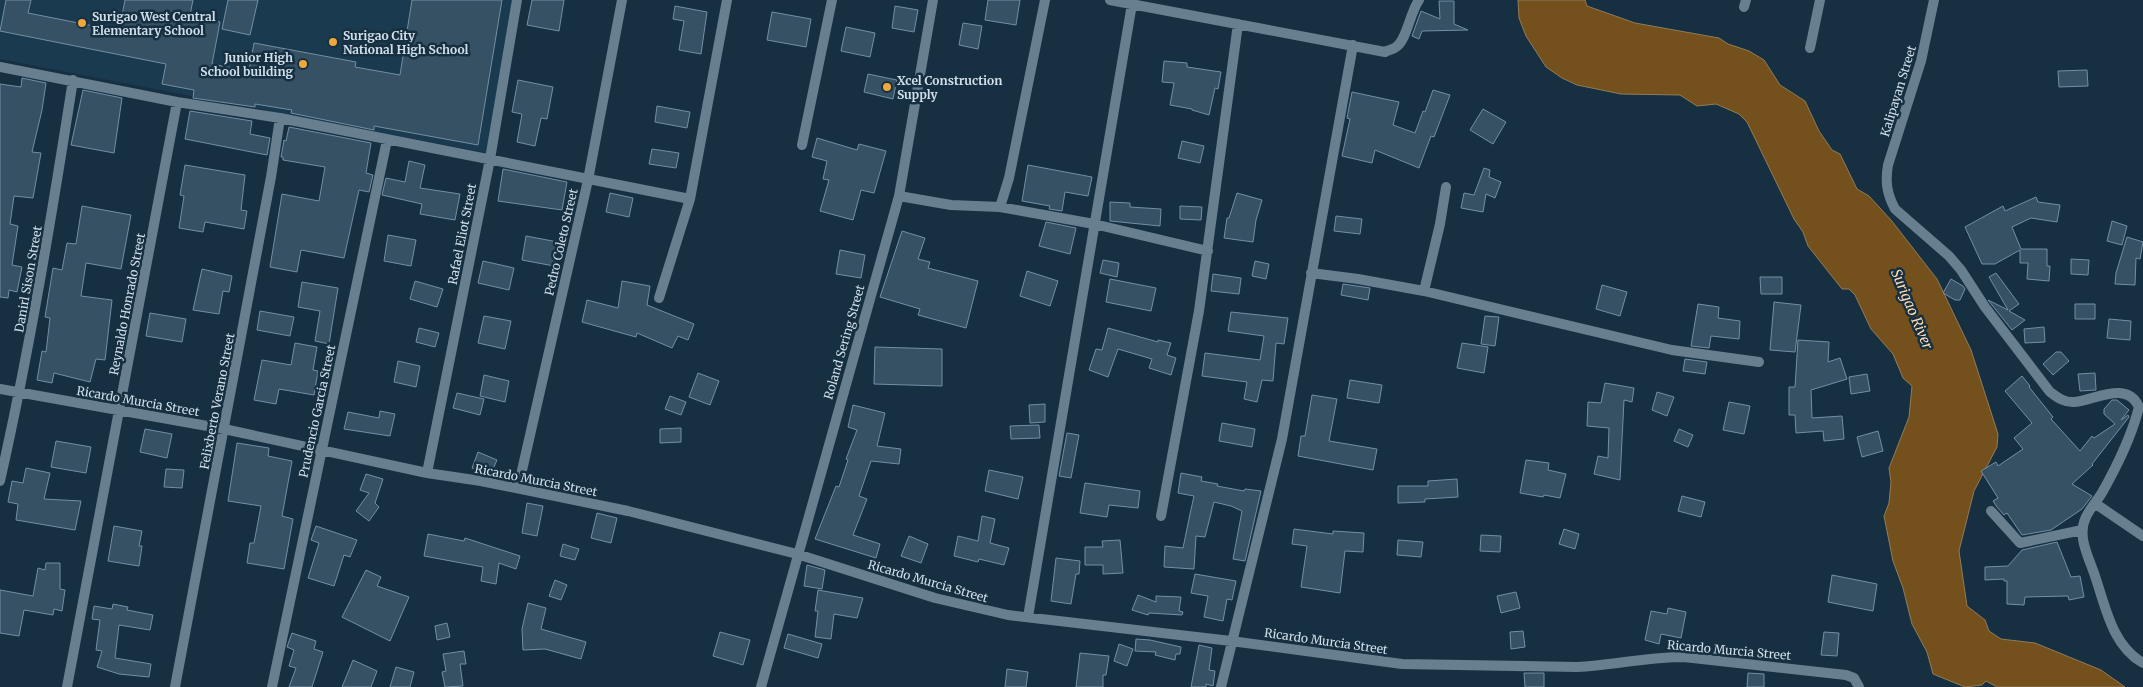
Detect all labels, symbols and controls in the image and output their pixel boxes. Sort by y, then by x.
place label: Surigao West Central Elementary School [92,9,216,38]
marker: Surigao West Central Elementary School [76,17,88,29]
place label: Surigao City National High School [343,28,469,57]
marker: Surigao City National High School [327,36,339,48]
street label: Kalipayan Street [1877,43,1919,138]
place label: Junior High School building [200,50,293,79]
marker: Junior High School building [297,58,309,70]
place label: Xcel Construction Supply [897,73,1002,102]
marker: Xcel Construction Supply [881,81,893,93]
street label: Rafael Eliot Street [445,182,479,286]
street label: Pedro Coleto Street [541,187,581,297]
street label: Danirl Sison Street [11,224,45,333]
street label: Reynaldo Honrado Street [106,231,148,376]
water label: Surigao River [1887,266,1937,352]
street label: Roland Sering Street [820,283,868,401]
street label: Felixberto Verano Street [196,331,238,470]
street label: Prudencio Garcia Street [296,343,338,479]
street label: Ricardo Murcia Street [75,383,201,419]
street label: Ricardo Murcia Street [473,461,599,499]
street label: Ricardo Murcia Street [866,557,990,605]
street label: Ricardo Murcia Street [1263,625,1389,657]
street label: Ricardo Murcia Street [1666,637,1792,663]

